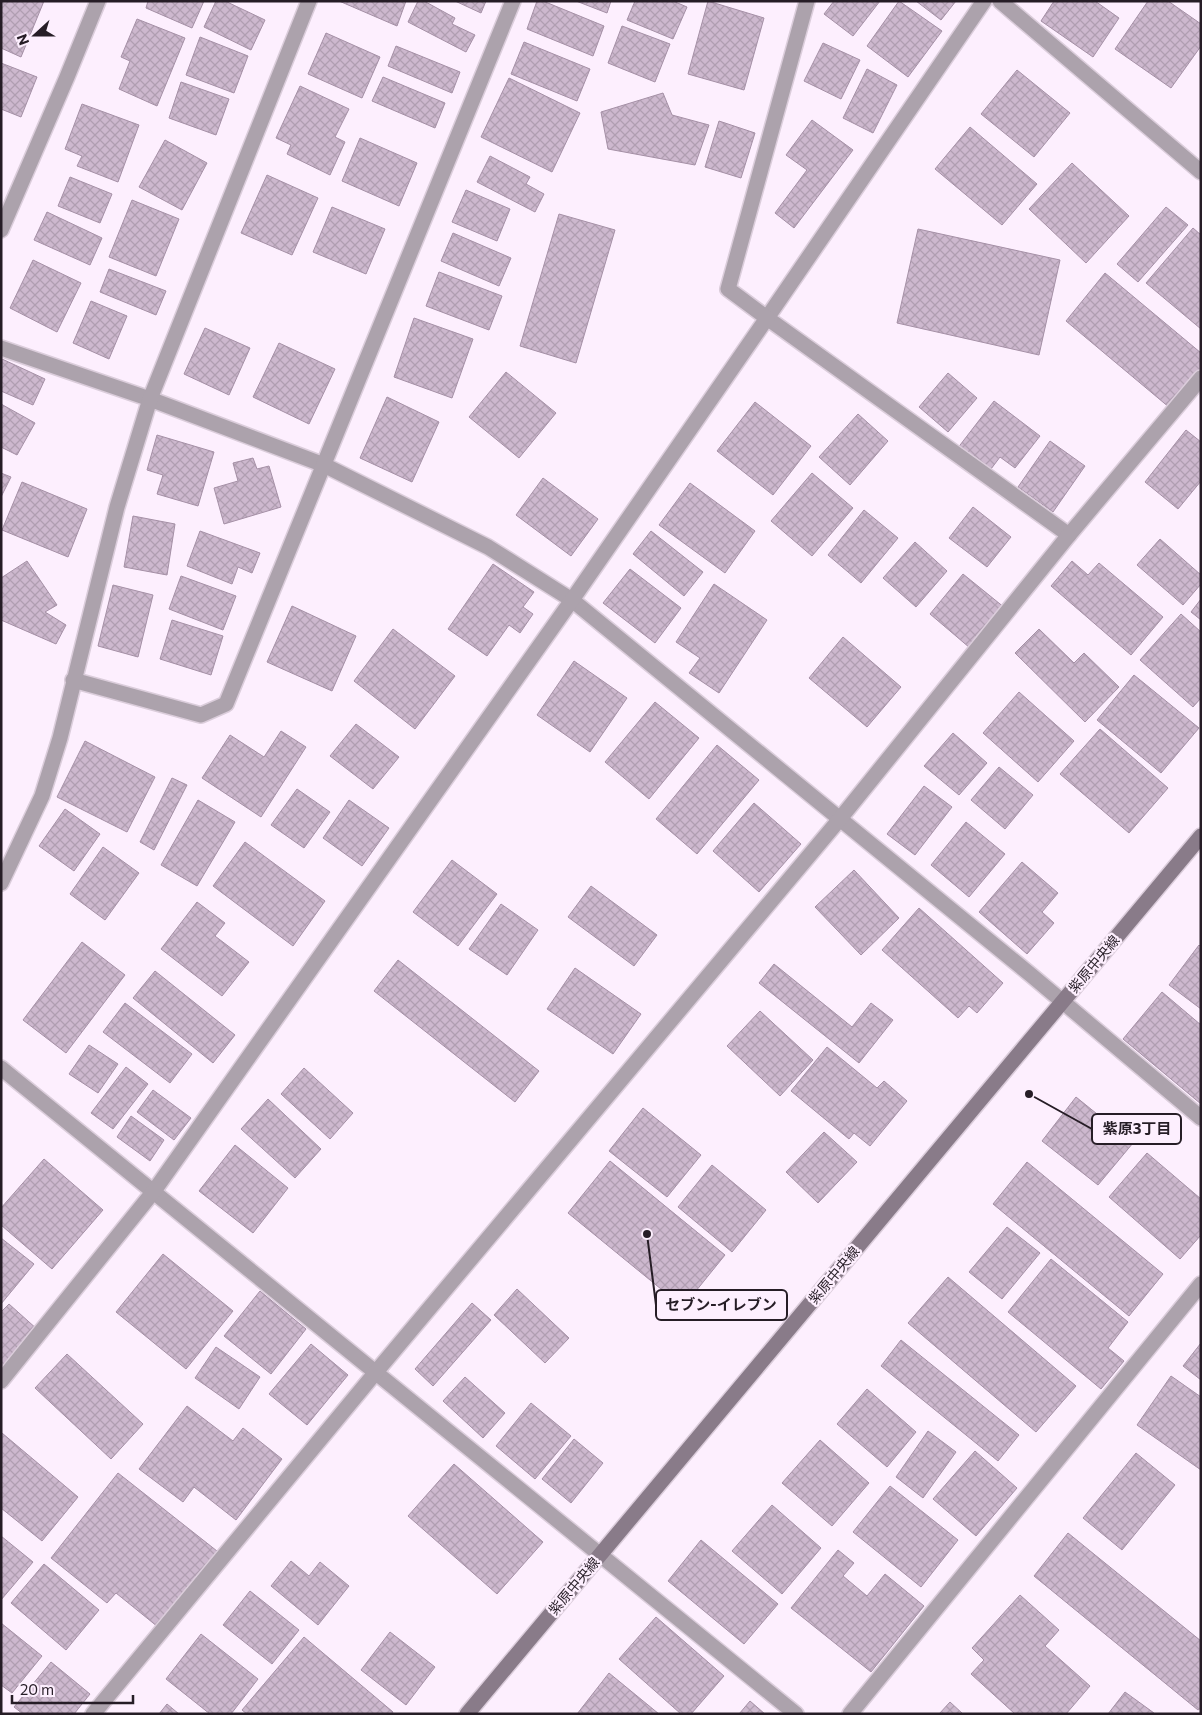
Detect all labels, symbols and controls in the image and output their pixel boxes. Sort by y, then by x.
north arrow [10,10,60,60]
text: N [13,32,32,48]
street label: 紫原中央線 [1065,931,1123,996]
callout: 紫原3丁目 [1092,1114,1181,1144]
text: 紫原3丁目 [1103,1119,1171,1137]
street label: 紫原中央線 [805,1242,863,1307]
callout: セブン-イレブン [656,1290,787,1320]
text: セブン-イレブン [665,1295,777,1313]
street label: 紫原中央線 [545,1553,603,1618]
scale bar [12,1672,134,1704]
text: 20 m [20,1680,54,1698]

